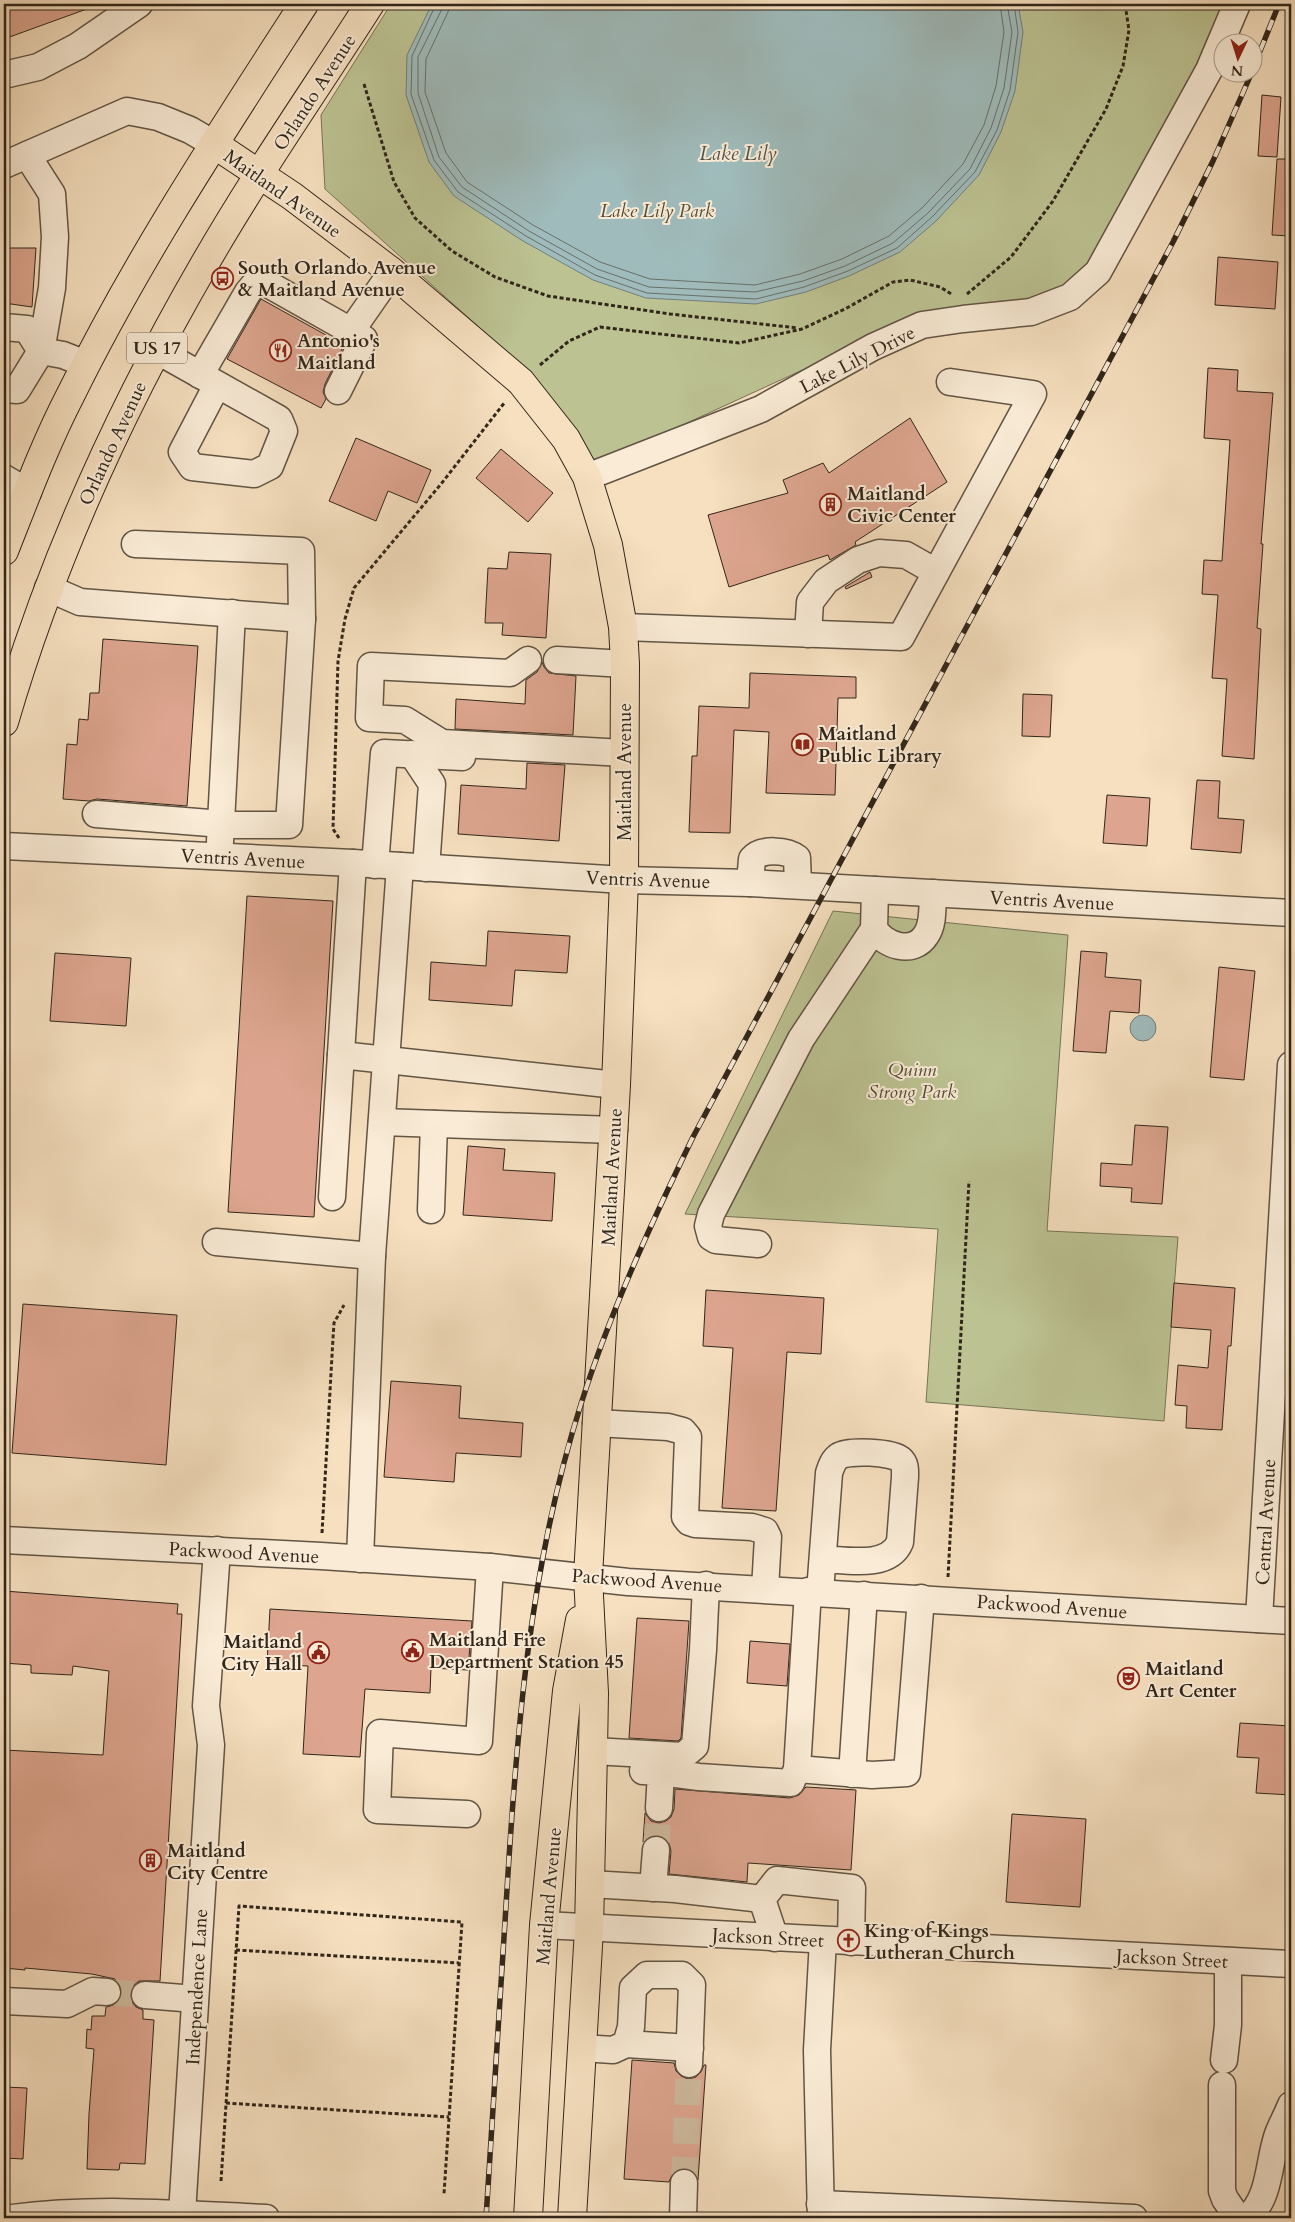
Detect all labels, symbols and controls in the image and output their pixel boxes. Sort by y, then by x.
street label: Orlando Avenue [267,29,362,156]
north arrow [1212,32,1262,82]
text: N [1230,61,1244,80]
water label: Lake Lily [699,140,777,167]
street label: Maitland Avenue [218,144,346,244]
park label: Lake Lily Park [600,198,715,224]
place label: South Orlando Avenue & Maitland Avenue [238,255,436,303]
bus stop icon: South Orlando Avenue & Maitland Avenue [210,266,234,290]
street label: Lake Lily Drive [795,320,920,400]
place label: Antonio's Maitland [297,328,380,376]
road number: US 17 [127,332,187,363]
restaurant icon: Antonio's Maitland [269,339,293,363]
street label: Orlando Avenue [73,377,153,510]
place label: Maitland Civic Center [847,481,956,529]
building icon: Maitland Civic Center [819,492,843,516]
street label: Maitland Avenue [612,703,638,841]
place label: Maitland Public Library [818,721,942,769]
library icon: Maitland Public Library [790,732,814,756]
street label: Ventris Avenue [180,843,306,875]
street label: Ventris Avenue [585,865,711,895]
street label: Ventris Avenue [989,885,1115,917]
park label: Quinn Strong Park [868,1057,957,1105]
street label: Maitland Avenue [595,1107,629,1247]
street label: Central Avenue [1250,1458,1282,1586]
street label: Packwood Avenue [168,1536,320,1570]
street label: Packwood Avenue [571,1563,723,1599]
street label: Packwood Avenue [976,1589,1128,1625]
place label: Maitland Fire Department Station 45 [429,1627,624,1675]
place label: Maitland City Hall [221,1629,302,1677]
public building icon: Maitland Fire Department Station 45 [401,1638,425,1662]
public building icon: Maitland City Hall [306,1640,330,1664]
place label: Maitland Art Center [1145,1656,1237,1704]
theatre icon: Maitland Art Center [1117,1667,1141,1691]
street label: Maitland Avenue [530,1826,568,1966]
place label: Maitland City Centre [167,1838,268,1886]
building icon: Maitland City Centre [139,1849,163,1873]
street label: Independence Lane [180,1908,214,2066]
place label: King of Kings Lutheran Church [864,1918,1015,1966]
street label: Jackson Street [708,1922,824,1954]
church icon: King of Kings Lutheran Church [836,1929,860,1953]
street label: Jackson Street [1112,1943,1228,1975]

